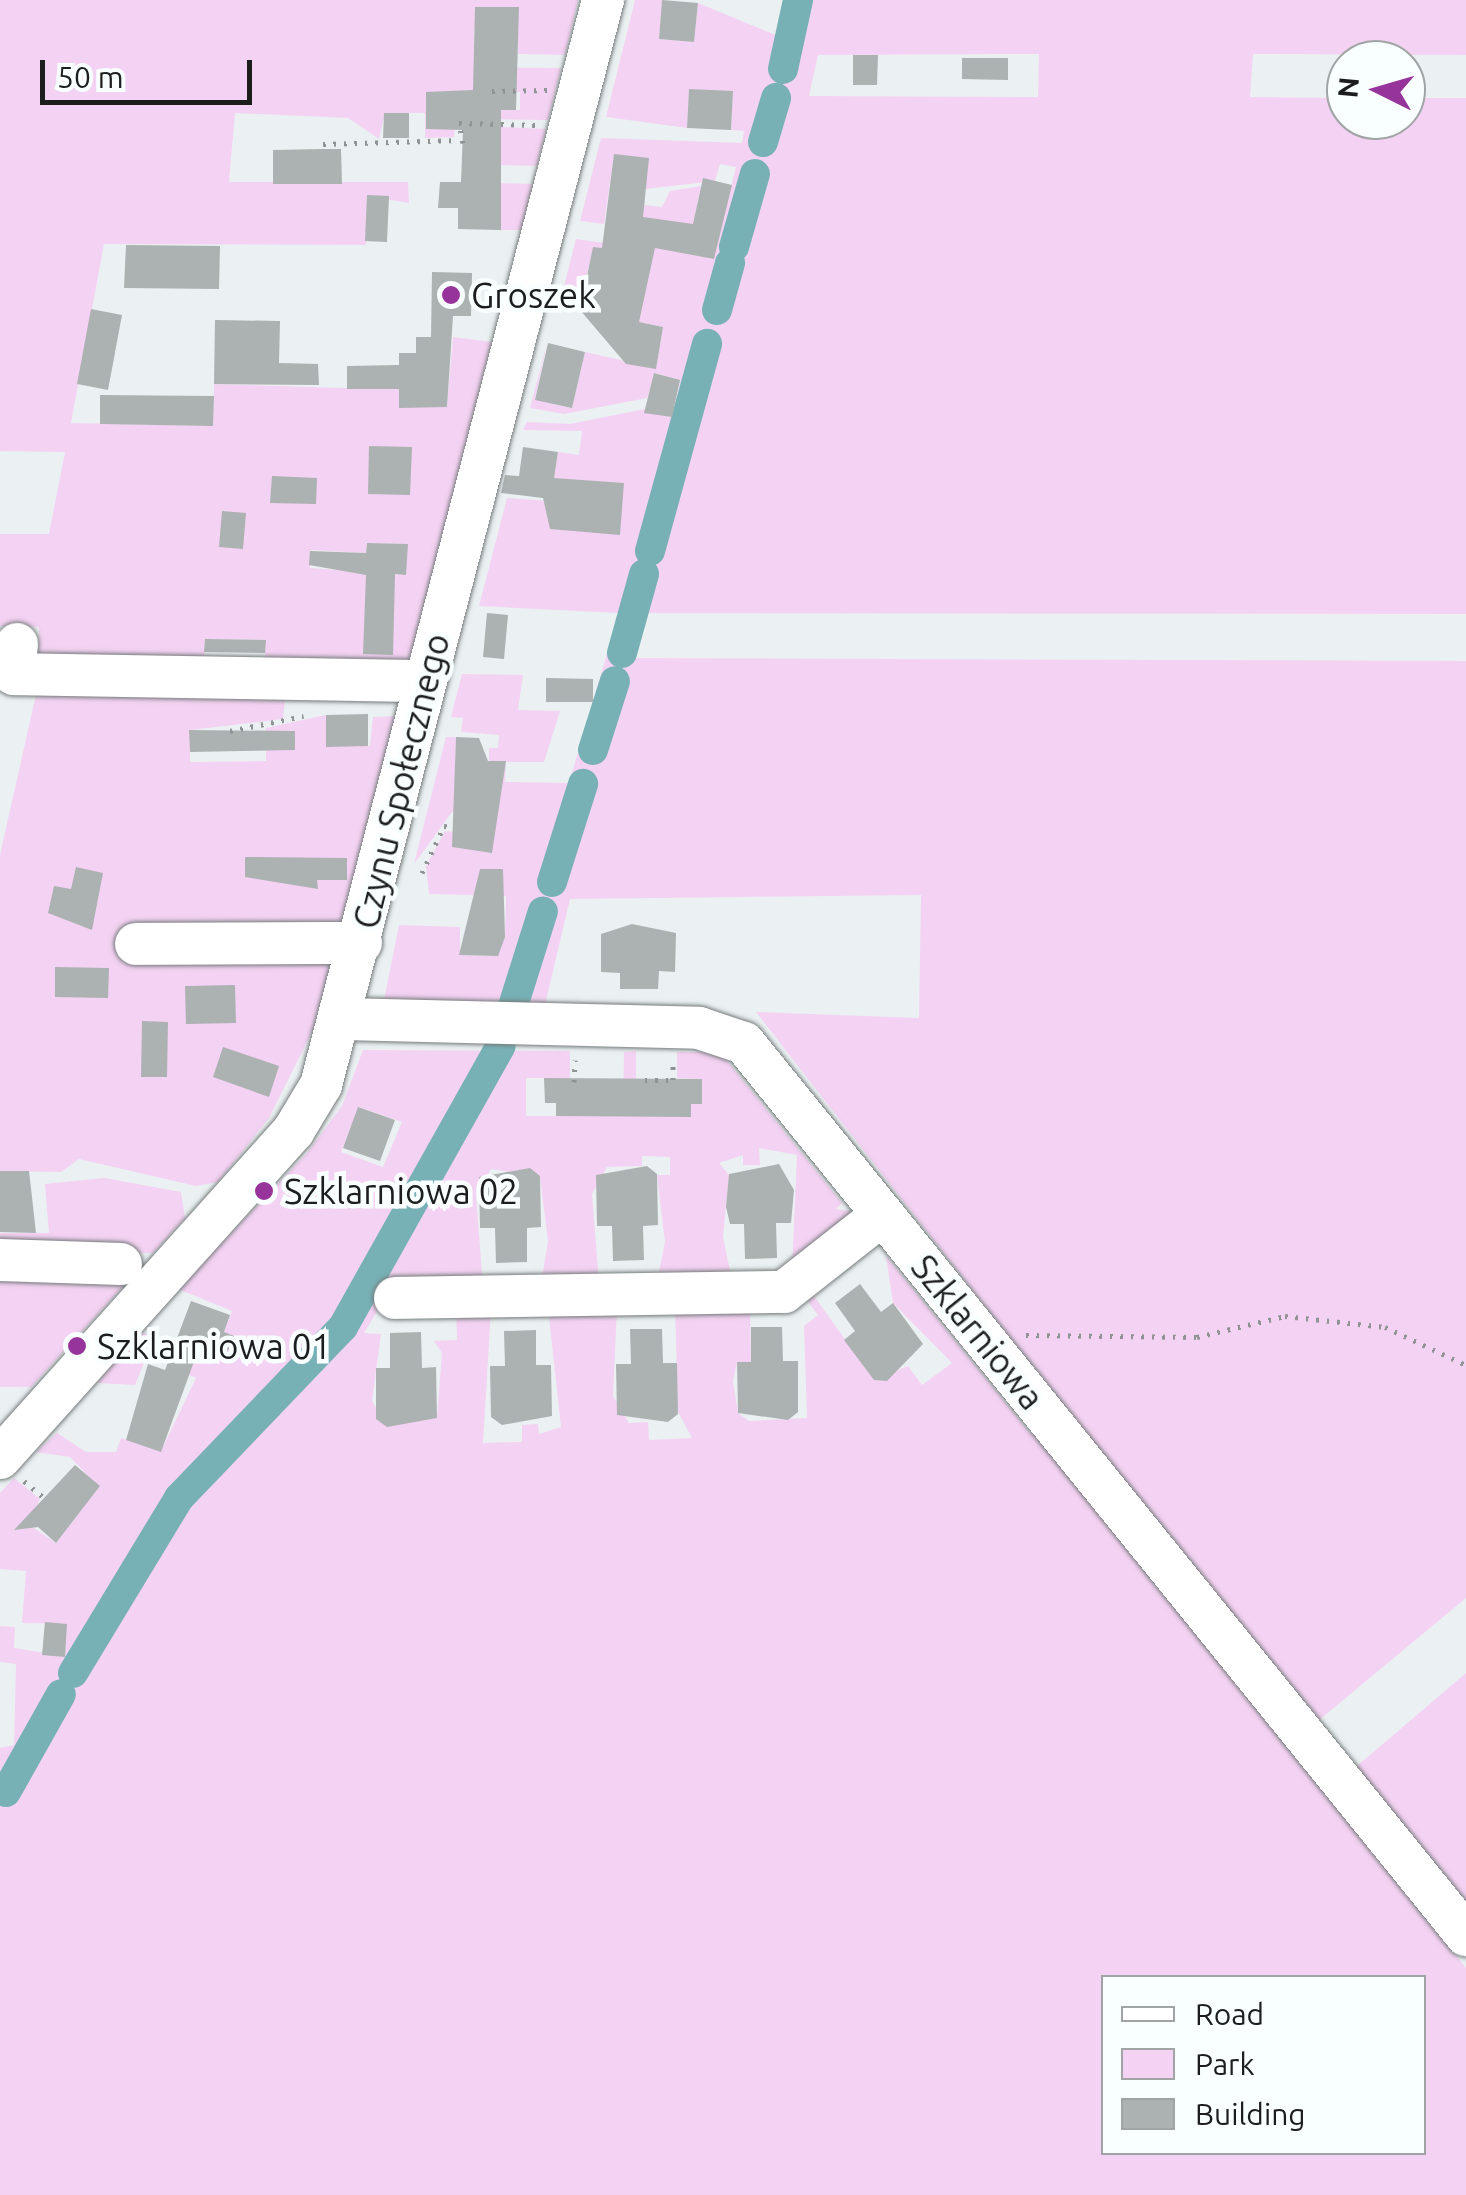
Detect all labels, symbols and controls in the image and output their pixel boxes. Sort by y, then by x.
scale bar [45,40,258,102]
north arrow [1326,40,1426,140]
text: 50 m [57,60,124,94]
text: N [1331,76,1364,99]
place label: Groszek [471,274,596,316]
marker: Groszek [440,284,462,306]
street label: Czynu Społecznego [344,629,458,933]
place label: Szklarniowa 02 [284,1170,518,1212]
marker: Szklarniowa 02 [253,1180,275,1202]
street label: Szklarniowa [903,1246,1053,1418]
place label: Szklarniowa 01 [97,1325,331,1367]
marker: Szklarniowa 01 [66,1335,88,1357]
legend [1101,1975,1426,2155]
text: Road [1195,1997,1264,2031]
text: Park [1195,2047,1255,2081]
text: Building [1195,2097,1306,2131]

